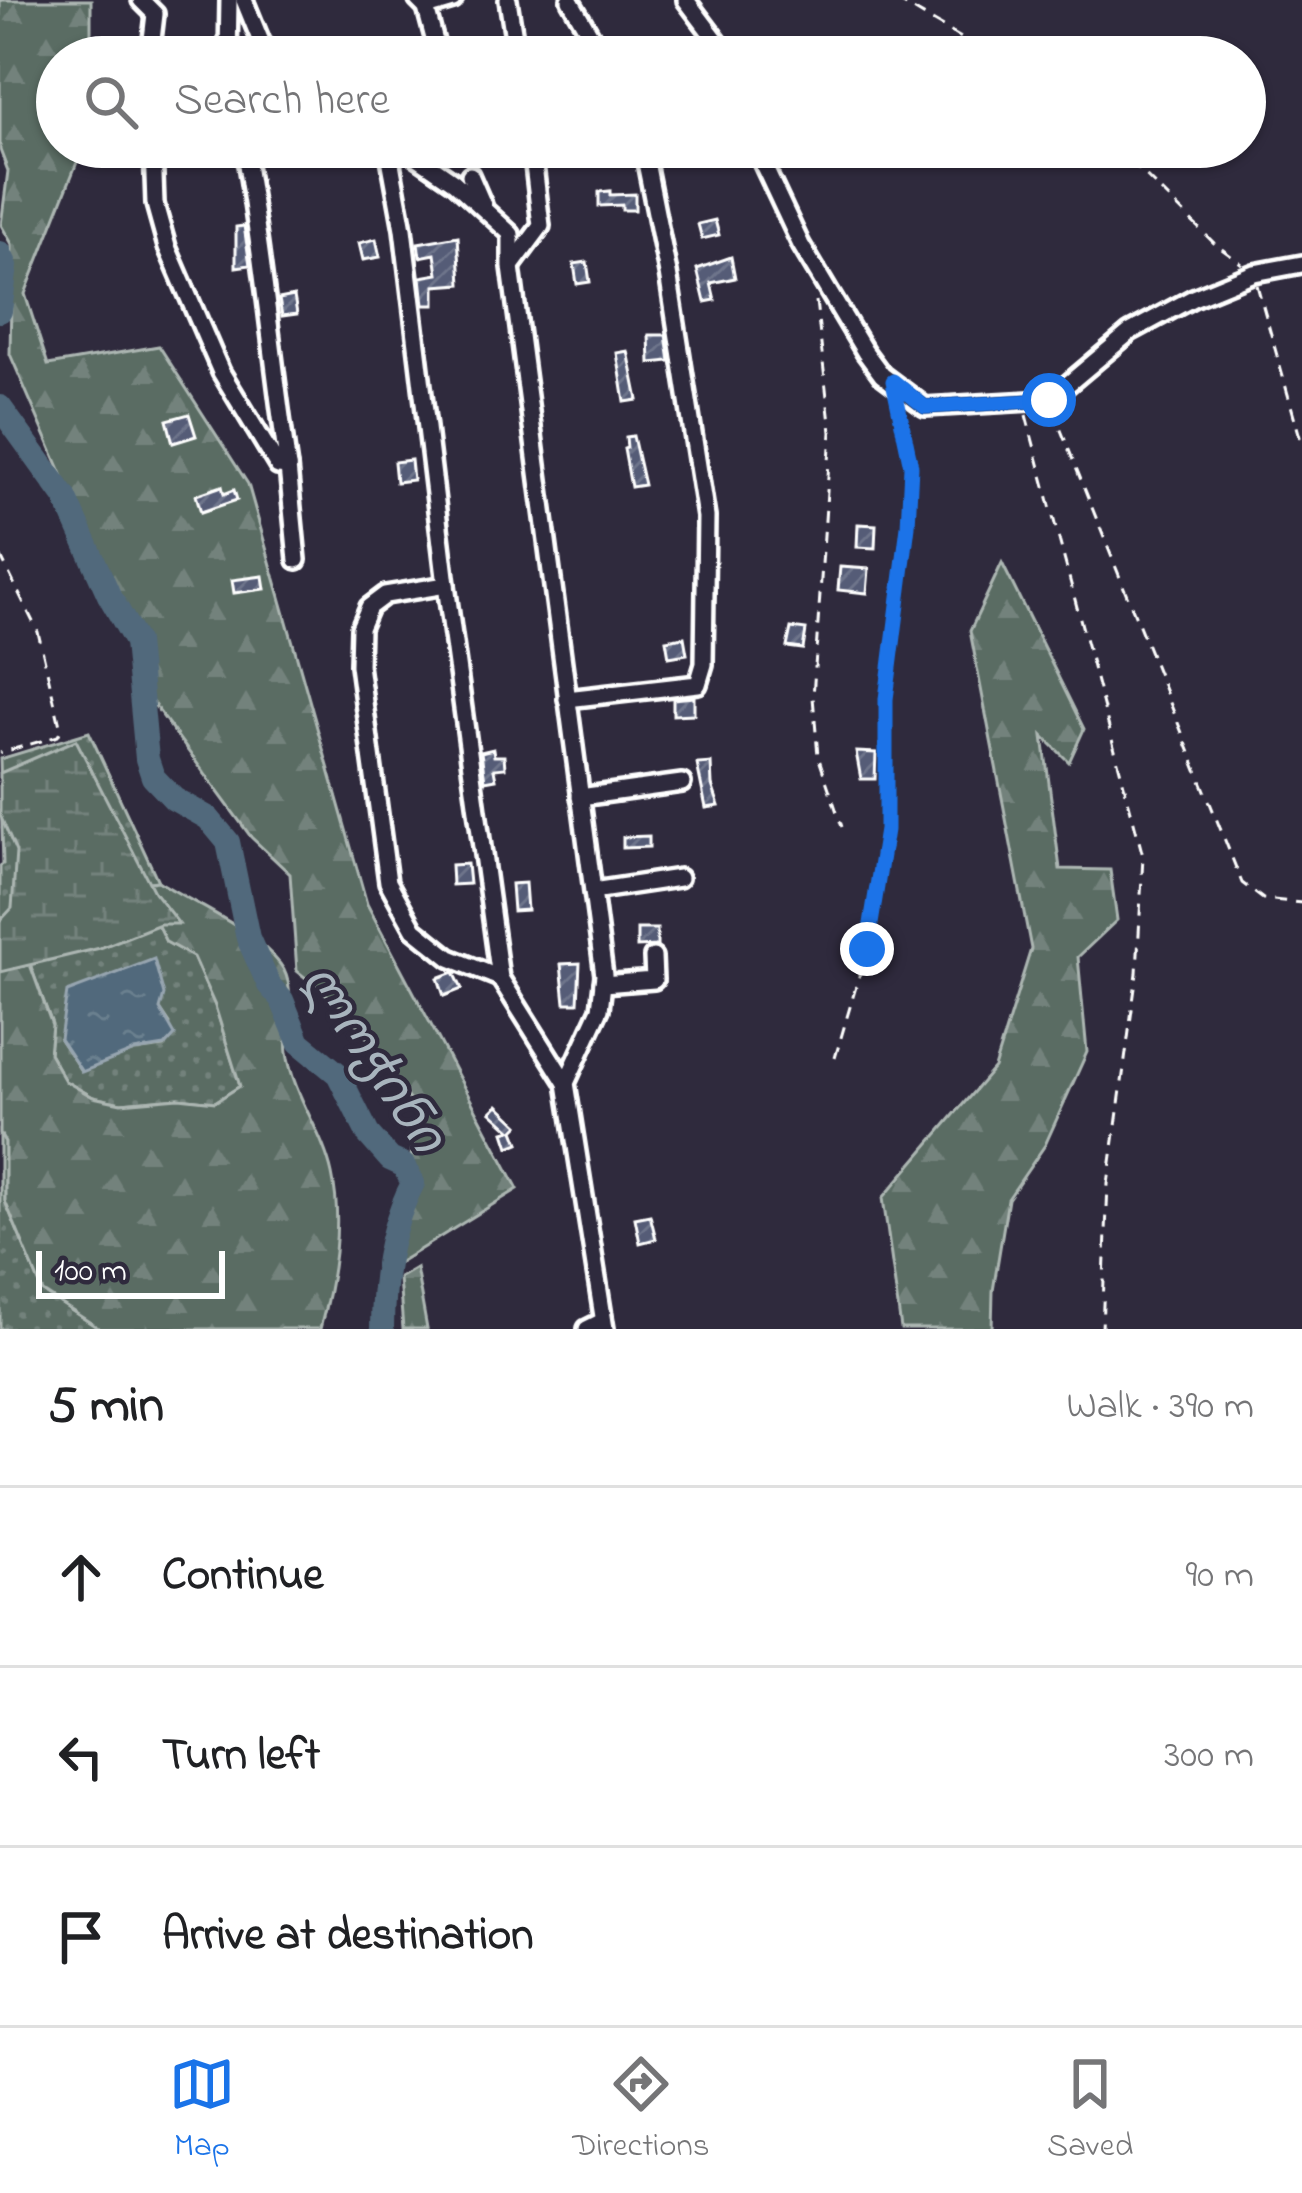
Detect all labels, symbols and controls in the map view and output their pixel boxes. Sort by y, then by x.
search box [36,36,1266,168]
icon: search [78,69,144,135]
text: Search here [174,69,390,135]
route start [1022,373,1076,427]
route end [840,922,894,976]
water label: ლოჭინი [279,950,463,1172]
scale bar [36,1245,225,1298]
text: 100 m [54,1248,127,1296]
text: 5 min [48,1370,164,1445]
text: Walk · 390 m [1067,1379,1254,1436]
icon: ahead [48,1544,114,1610]
text: Continue [162,1544,323,1610]
text: 90 m [1185,1548,1254,1605]
icon: left [48,1724,114,1790]
text: Turn left [162,1724,320,1790]
text: 300 m [1164,1728,1254,1785]
icon: arrive [48,1904,114,1970]
text: Arrive at destination [162,1904,533,1970]
tab: Map [169,2051,235,2171]
tab: Directions [572,2051,710,2171]
tab: Saved [1047,2051,1133,2171]

